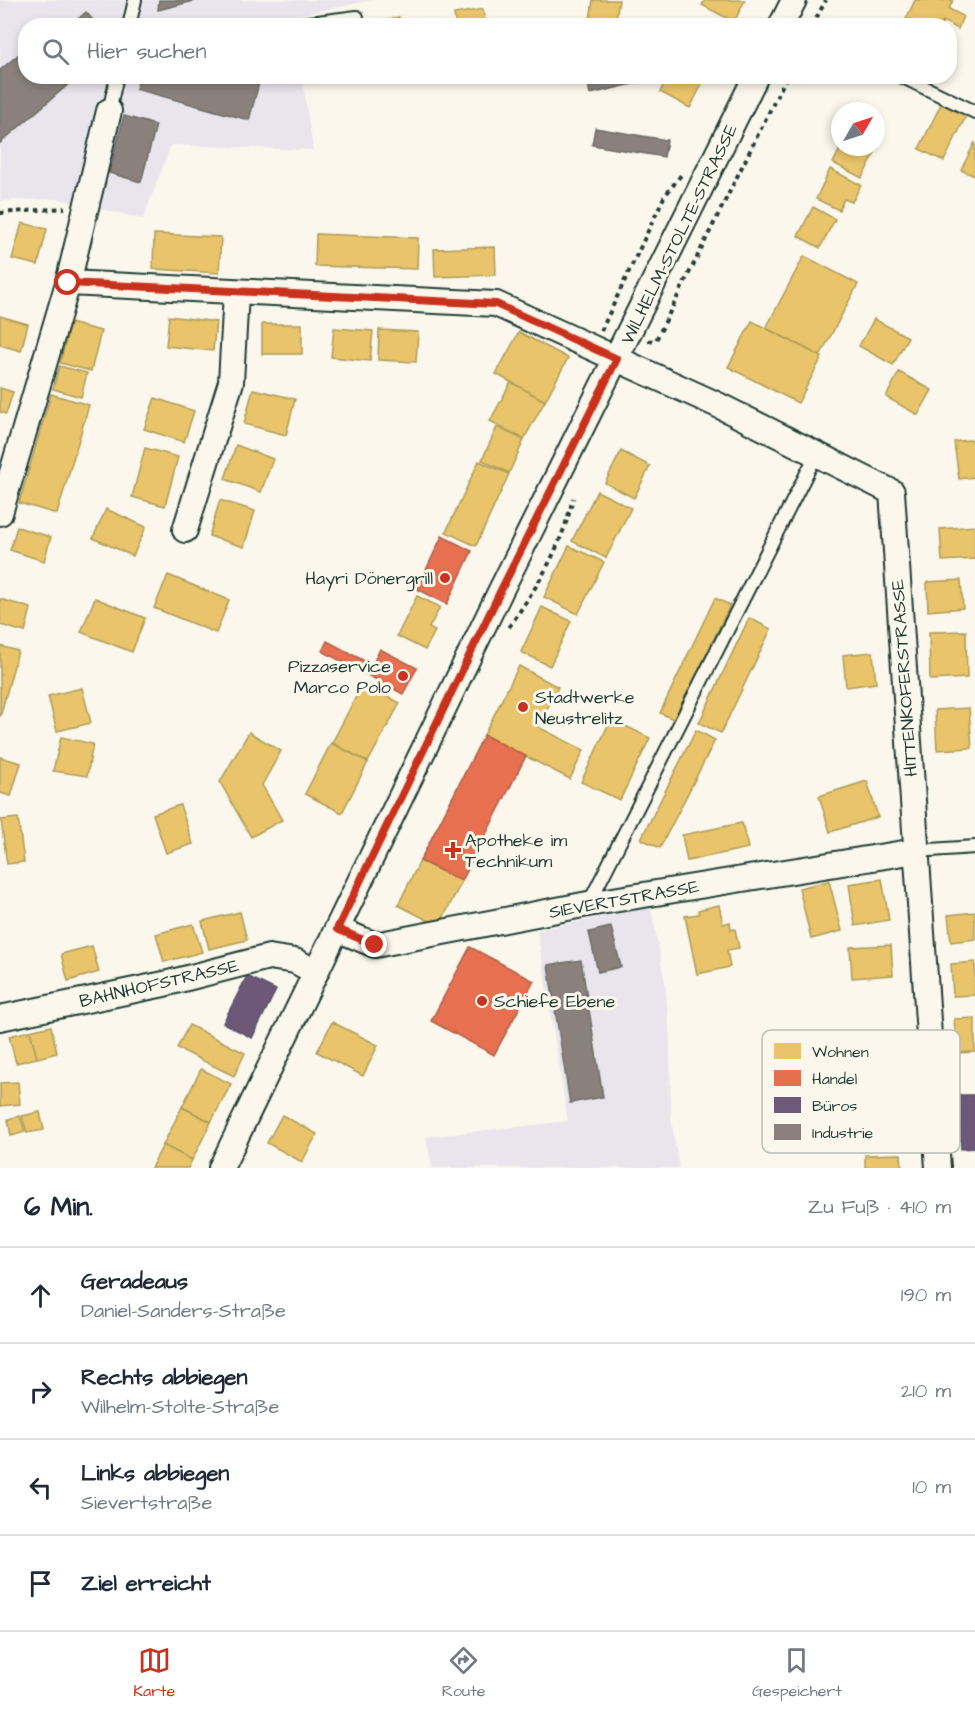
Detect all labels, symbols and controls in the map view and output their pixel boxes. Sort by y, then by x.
search box [18,18,957,84]
icon: search [39,35,72,68]
text: Hier suchen [87,36,206,67]
north arrow [831,102,885,156]
street label: WILHELM-STOLTE-STRASSE [615,120,744,349]
route start [54,269,80,295]
place label: Hayri Dönergrill [305,566,433,592]
marker: Hayri Dönergrill [438,571,452,585]
street label: HITTENKOFERSTRASSE [885,578,924,778]
place label: Pizzaservice Marco Polo [288,654,391,700]
marker: Pizzaservice Marco Polo [396,669,410,683]
place label: Stadtwerke Neustrelitz [535,685,635,731]
marker: Stadtwerke Neustrelitz [516,700,530,714]
place label: Apotheke im Technikum [465,828,567,874]
marker: Apotheke im Technikum [446,843,460,857]
street label: SIEVERTSTRASSE [547,874,701,925]
route end [361,931,387,957]
street label: BAHNHOFSTRASSE [77,953,242,1014]
place label: Schiefe Ebene [494,989,615,1014]
marker: Schiefe Ebene [475,994,489,1008]
legend [762,1030,960,1153]
text: Wohnen [812,1041,869,1063]
text: Handel [812,1068,857,1090]
text: Büros [812,1095,857,1117]
text: Industrie [812,1122,874,1144]
text: 6 Min. [24,1189,93,1225]
text: Zu Fuß · 410 m [808,1193,951,1221]
text: Geradeaus [81,1266,188,1297]
icon: ahead [24,1279,57,1312]
text: 190 m [901,1281,951,1309]
text: Daniel-Sanders-Straße [81,1297,286,1325]
text: Rechts abbiegen [81,1362,248,1393]
icon: right [24,1375,57,1408]
text: 210 m [901,1377,951,1405]
text: Wilhelm-Stolte-Straße [81,1393,279,1421]
text: Links abbiegen [81,1458,229,1489]
icon: left [24,1471,57,1504]
text: 10 m [912,1473,951,1501]
text: Sievertstraße [81,1489,212,1517]
icon: arrive [24,1567,57,1600]
text: Ziel erreicht [81,1568,211,1599]
tab: Karte [133,1644,175,1702]
tab: Route [442,1644,485,1702]
tab: Gespeichert [752,1644,842,1702]

